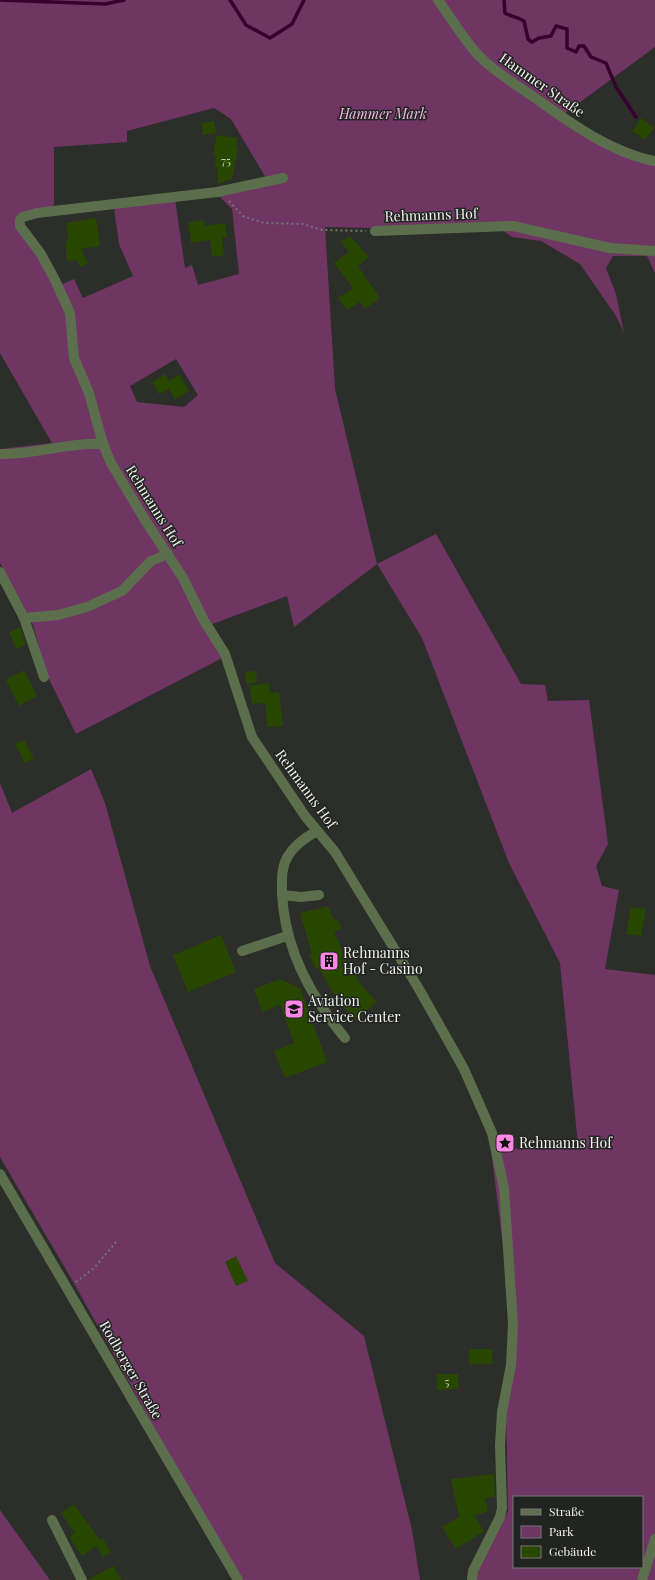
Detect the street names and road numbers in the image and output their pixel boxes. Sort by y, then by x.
street label: Hammer Straße [496,48,589,121]
street label: Rehmanns Hof [384,203,479,226]
street label: Rehmanns Hof [122,461,188,551]
street label: Rehmanns Hof [271,746,342,833]
street label: Rodberger Straße [96,1317,167,1422]

